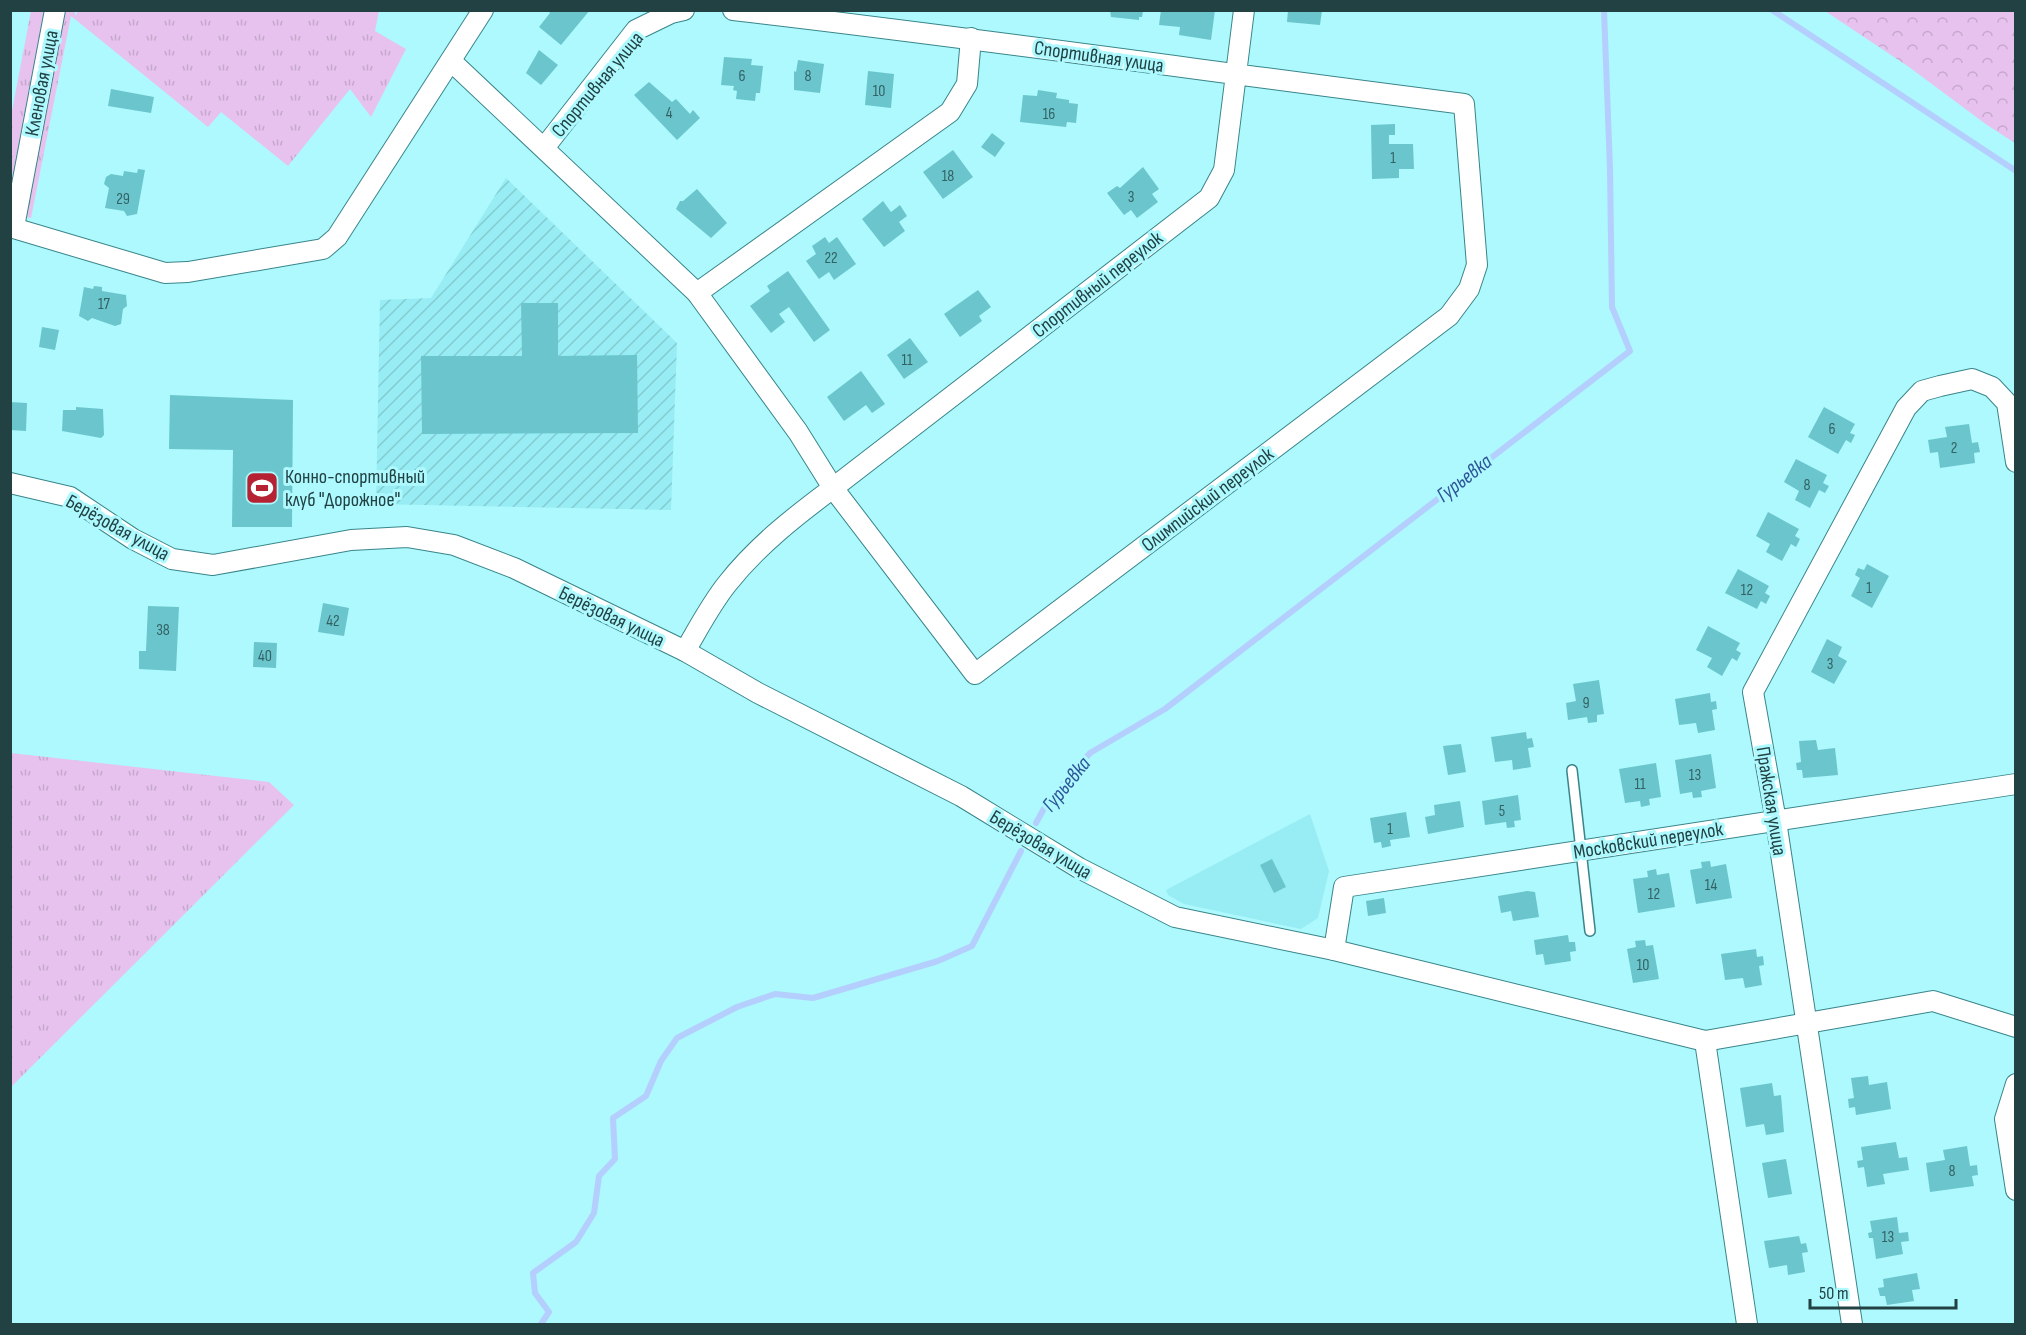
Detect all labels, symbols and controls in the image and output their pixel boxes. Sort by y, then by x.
street label: Спортивная улица [547,27,649,142]
street label: Кленовая улица [20,28,64,138]
street label: Спортивная улица [1033,36,1165,78]
house number: 6 [738,67,746,86]
house number: 8 [804,67,812,86]
house number: 10 [873,82,885,101]
house number: 4 [666,104,673,123]
house number: 16 [1043,105,1055,124]
house number: 1 [1390,149,1396,168]
house number: 18 [942,167,954,186]
house number: 3 [1128,188,1134,207]
house number: 29 [116,190,130,209]
street label: Спортивный переулок [1028,226,1168,343]
house number: 22 [824,249,838,268]
house number: 17 [98,295,111,314]
house number: 11 [901,351,913,370]
house number: 6 [1828,420,1836,439]
house number: 2 [1951,439,1957,458]
street label: Олимпийский переулок [1137,442,1279,557]
water label: Гурьевка [1432,449,1497,508]
place label: Конно-спортивный клуб "Дорожное" [285,465,425,512]
sports icon: Конно-спортивный клуб "Дорожное" [244,470,280,506]
house number: 8 [1803,476,1811,495]
street label: Берёзовая улица [62,490,174,566]
house number: 1 [1866,579,1872,598]
street label: Берёзовая улица [555,581,668,653]
house number: 12 [1741,581,1753,600]
house number: 42 [326,612,340,631]
house number: 38 [156,621,170,640]
house number: 40 [258,647,272,666]
house number: 3 [1827,655,1833,674]
house number: 9 [1582,694,1590,713]
street label: Пражская улица [1751,745,1791,857]
water label: Гурьевка [1037,751,1096,817]
house number: 13 [1689,766,1701,785]
house number: 11 [1634,775,1646,794]
house number: 5 [1499,802,1505,821]
street label: Берёзовая улица [985,805,1096,885]
street label: Московский переулок [1572,817,1725,865]
house number: 1 [1387,820,1393,839]
house number: 14 [1705,876,1717,895]
house number: 12 [1648,885,1660,904]
house number: 10 [1637,956,1649,975]
house number: 8 [1948,1162,1956,1181]
house number: 13 [1882,1228,1894,1247]
scale bar [1810,1272,1956,1310]
text: 50 m [1819,1283,1849,1304]

